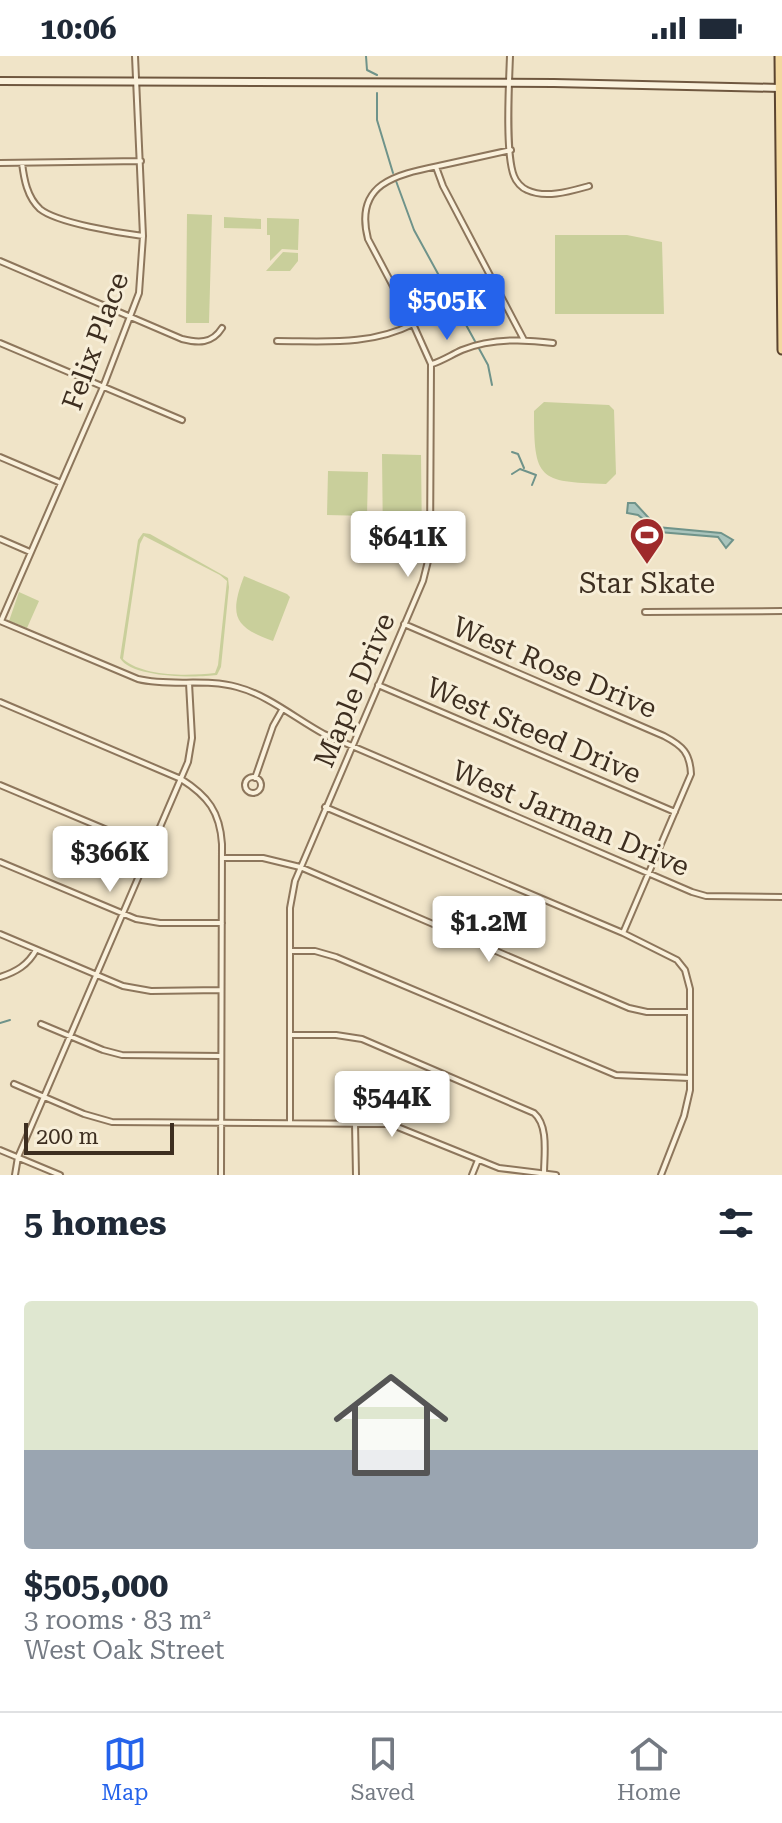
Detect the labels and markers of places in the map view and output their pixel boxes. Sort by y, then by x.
pin: $505K [391,274,503,342]
pin: $641K [352,511,464,579]
sports icon: Star Skate [628,516,666,566]
place label: Star Skate [579,567,715,600]
pin: $366K [54,826,166,894]
pin: $1.2M [433,896,545,964]
pin: $544K [336,1071,448,1139]

